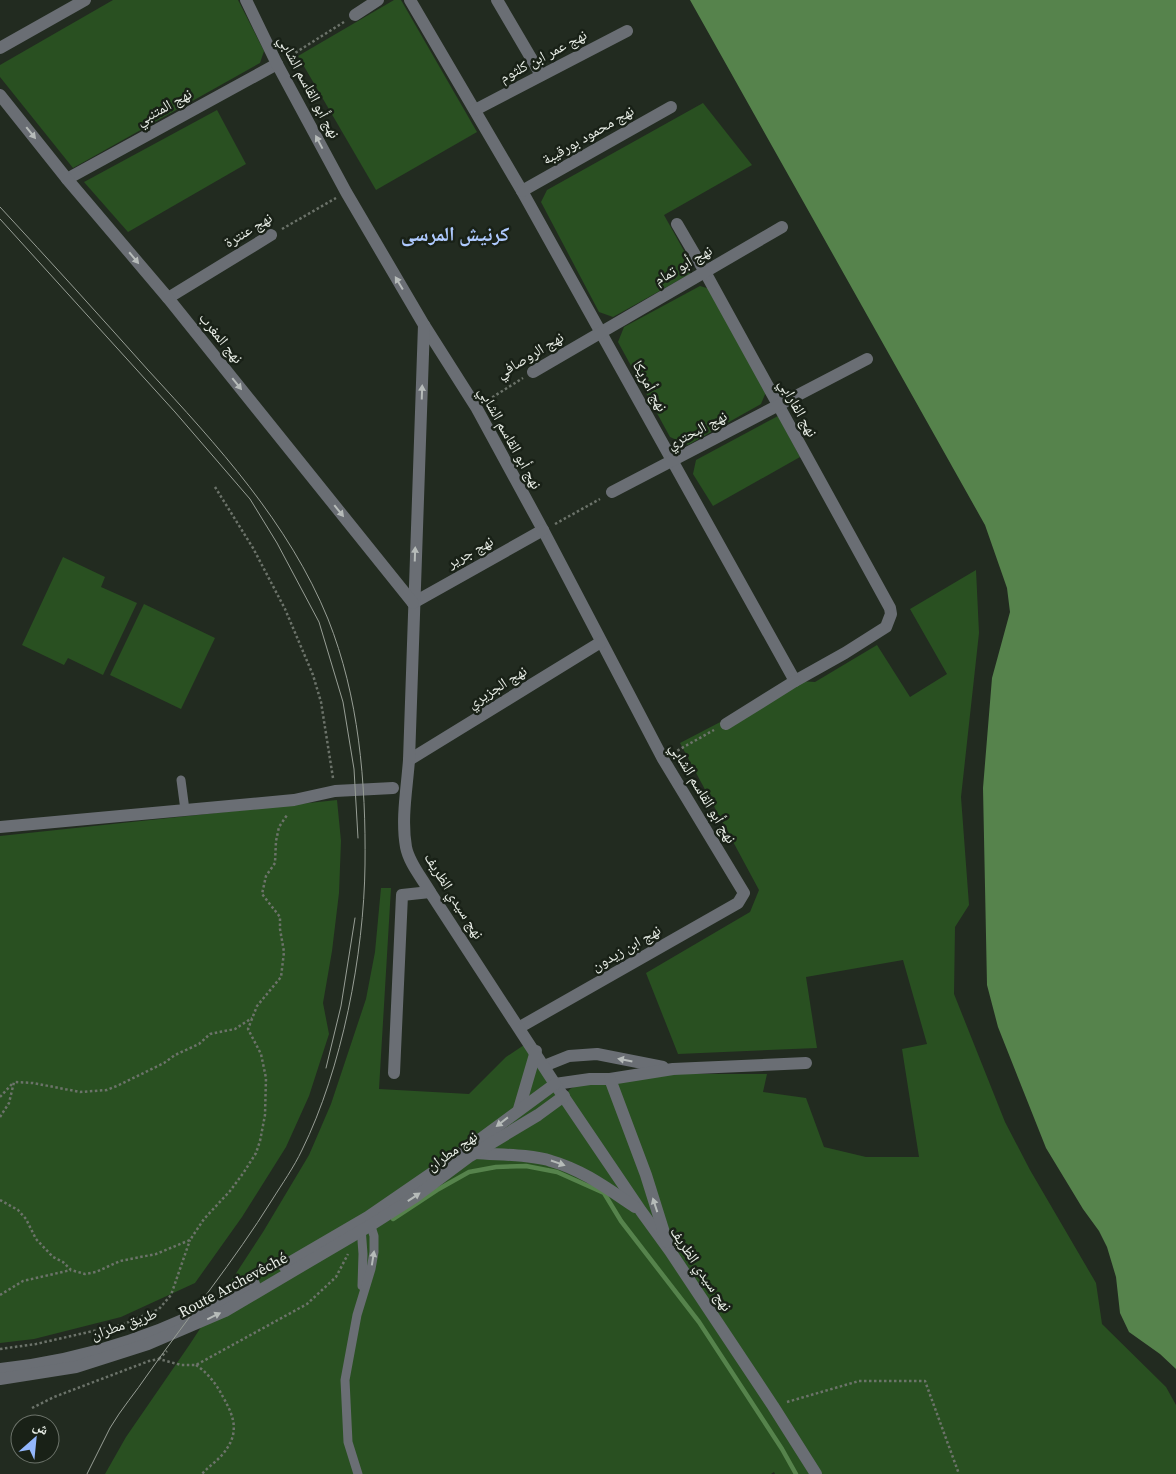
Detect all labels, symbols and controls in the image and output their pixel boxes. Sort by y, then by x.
street label: نهج عمر ابن كلثوم [495,24,590,87]
street label: نهج أبو القاسم الشابي [272,31,345,143]
street label: نهج المتنبي [132,83,196,132]
street label: نهج محمود بورقيبة [538,100,638,169]
one-way arrow [25,127,36,140]
one-way arrow [315,134,323,149]
street label: نهج عنترة [220,207,276,252]
district label: كرنيش المرسى [401,220,509,248]
street label: نهج أبو تمام [650,239,716,290]
one-way arrow [129,252,140,265]
one-way arrow [395,276,404,289]
street label: نهج المغرب [194,308,248,368]
street label: نهج الروصافي [492,326,568,385]
street label: نهج أمريكا [628,356,673,415]
street label: نهج الفارابي [772,375,823,441]
one-way arrow [232,377,243,390]
one-way arrow [418,383,426,399]
street label: نهج أبو القاسم الشابي [472,383,547,494]
street label: نهج البحتري [663,405,731,456]
one-way arrow [334,504,345,517]
street label: نهج جرير [442,530,497,573]
one-way arrow [412,546,420,562]
street label: نهج الجزيري [463,660,532,715]
street label: نهج أبو القاسم الشابي [663,738,742,848]
street label: نهج سيدي الظريف [418,849,489,944]
street label: نهج ابن زيدون [587,919,664,976]
one-way arrow [617,1055,633,1063]
one-way arrow [496,1117,509,1128]
street label: نهج مطران [422,1125,482,1176]
one-way arrow [551,1159,566,1167]
one-way arrow [408,1192,421,1202]
one-way arrow [651,1197,659,1212]
street label: نهج سيدي الظريف [664,1222,738,1316]
street label: Route Archevêché [174,1247,291,1322]
one-way arrow [369,1250,377,1266]
street label: طريق مطران [88,1302,160,1345]
one-way arrow [207,1312,221,1320]
north arrow [10,1414,60,1464]
text: ش [30,1415,52,1440]

